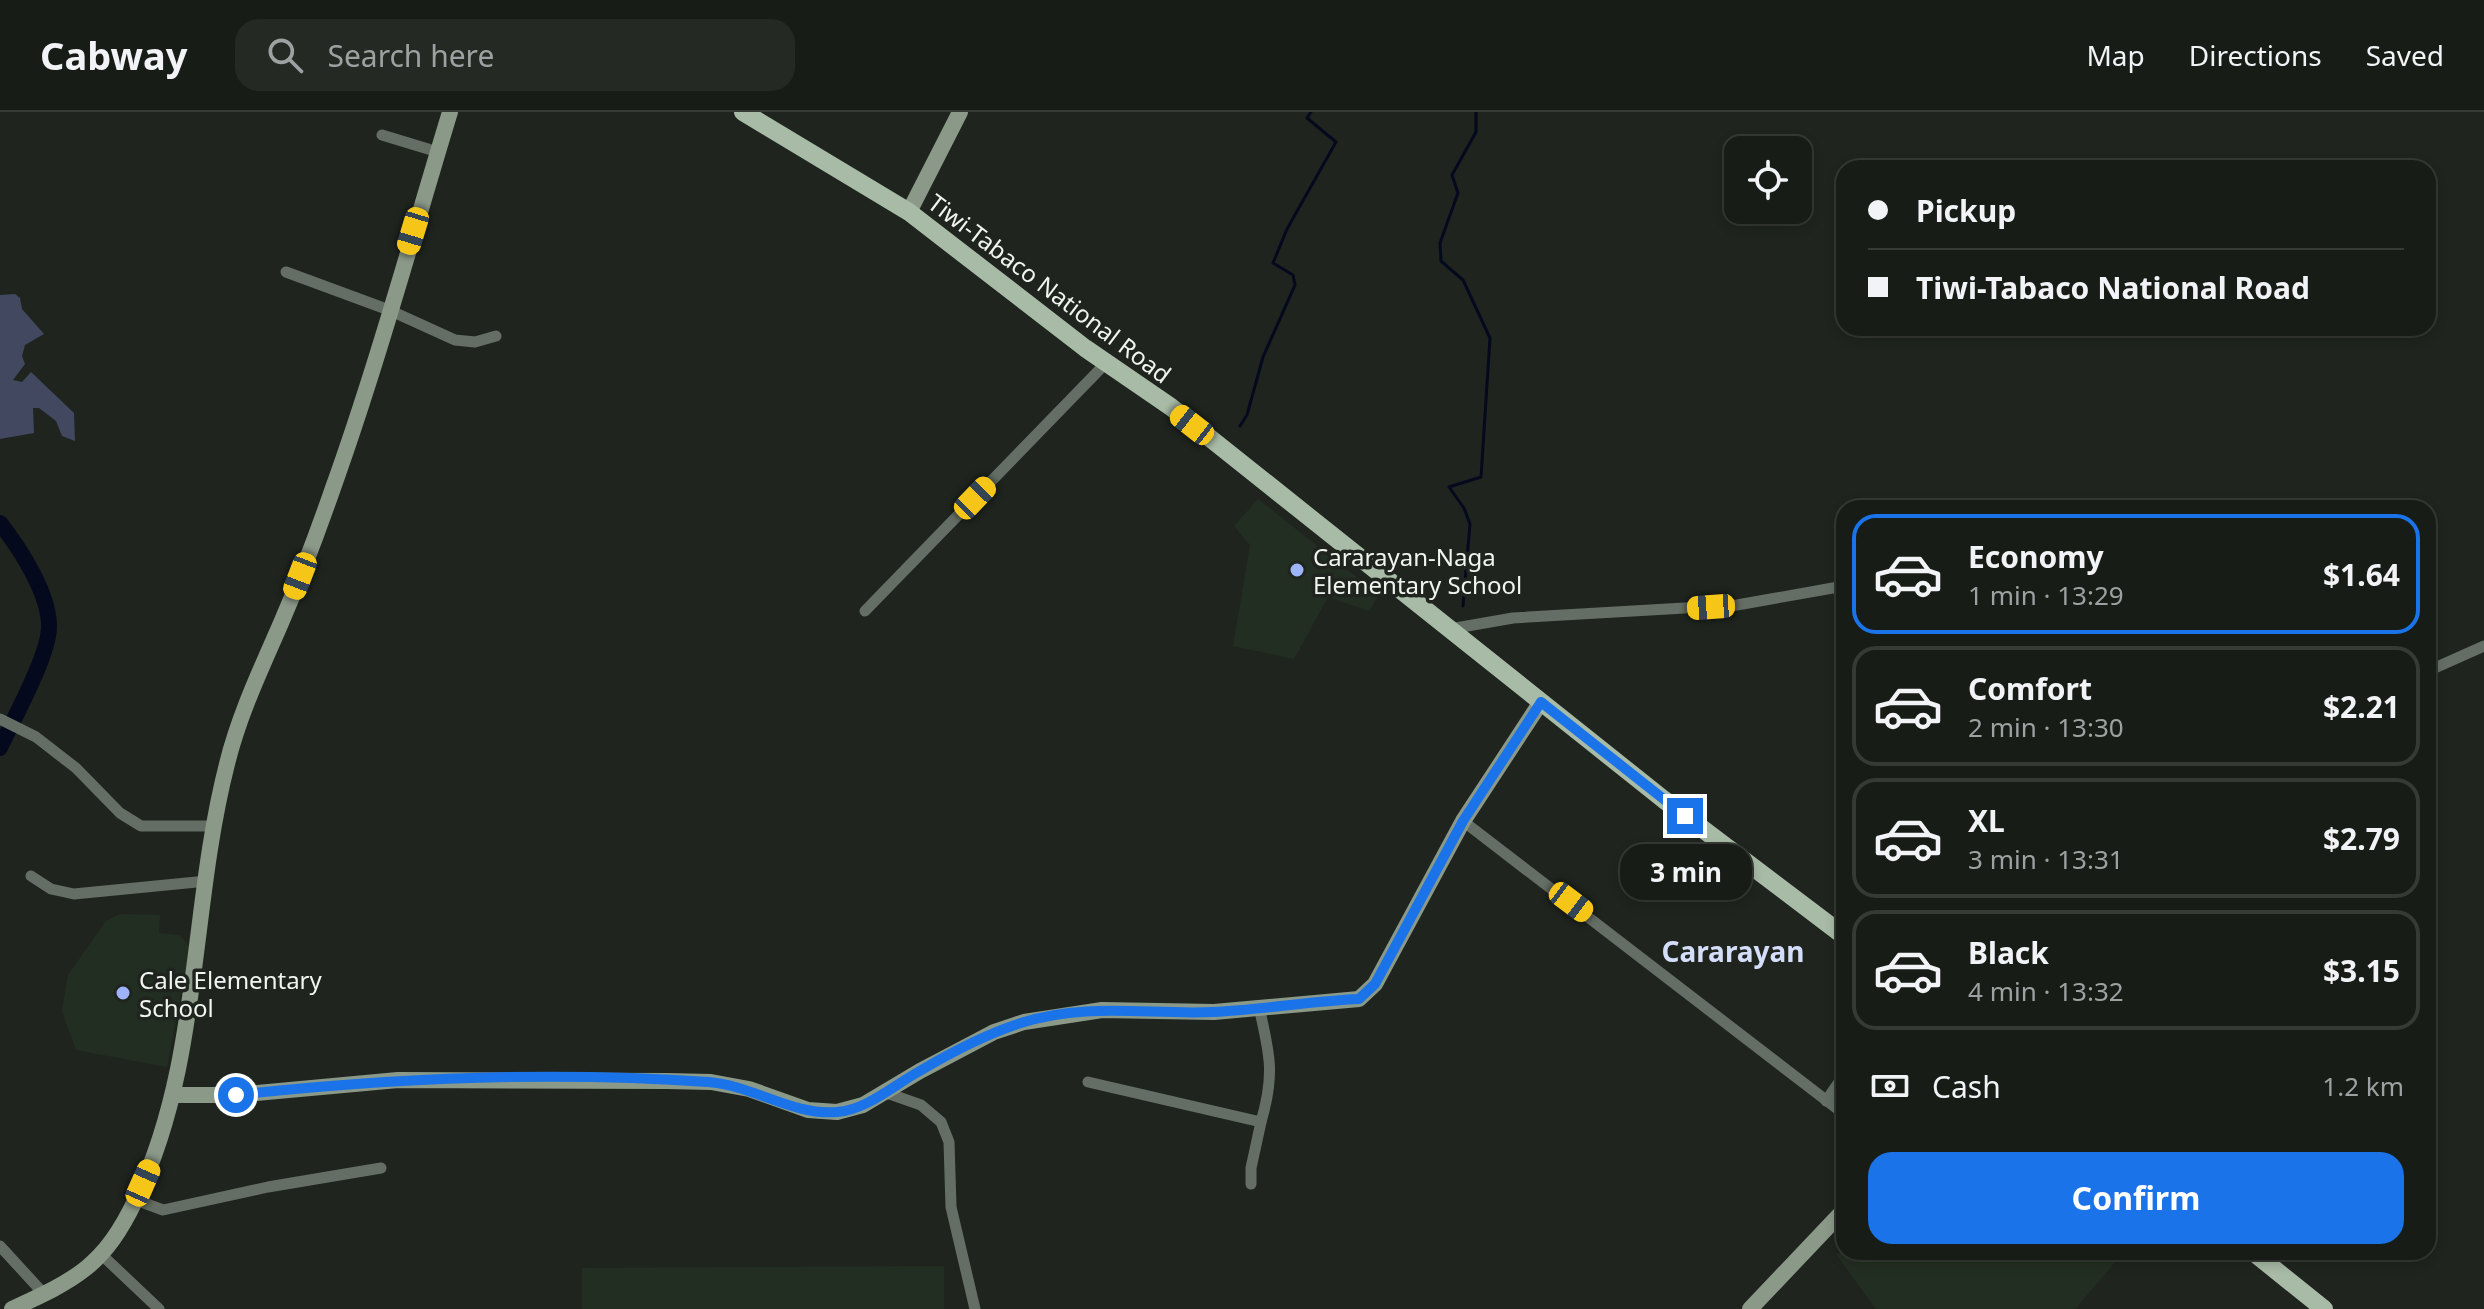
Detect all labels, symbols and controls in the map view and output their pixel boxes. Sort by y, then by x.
search box [235,19,795,91]
text: Cabway [40,29,187,81]
icon: search [263,33,307,77]
text: Search here [327,35,494,76]
text: Map [2086,36,2145,74]
text: Directions [2189,36,2322,74]
text: Saved [2366,36,2444,74]
map controls [1724,136,1812,224]
button: locate [1724,136,1812,224]
street label: Tiwi-Tabaco National Road [922,186,1178,390]
text: Pickup [1916,190,2016,231]
car [395,205,431,257]
text: Tiwi-Tabaco National Road [1916,267,2310,308]
car [1166,401,1218,449]
car [950,472,1000,524]
text: Economy [1968,536,2104,577]
icon: car [1872,538,1944,610]
place label: Cararayan-Naga Elementary School [1313,540,1522,601]
car [280,549,320,603]
text: $1.64 [2323,554,2400,595]
marker: Cararayan-Naga Elementary School [1288,561,1306,579]
text: 1 min · 13:29 [1968,577,2124,613]
car [1686,593,1736,621]
text: Comfort [1968,668,2092,709]
icon: car [1872,670,1944,742]
text: $2.21 [2323,686,2400,727]
text: 2 min · 13:30 [1968,709,2124,745]
route end [1667,798,1703,834]
text: XL [1968,800,2005,841]
icon: car [1872,802,1944,874]
text: $2.79 [2323,818,2400,859]
text: 3 min · 13:31 [1968,841,2124,877]
callout: 3 min [1619,844,1751,900]
text: 3 min [1650,854,1722,890]
car [1545,878,1597,926]
district label: Cararayan [1661,932,1805,970]
text: Black [1968,932,2049,973]
icon: car [1872,934,1944,1006]
text: $3.15 [2323,950,2400,991]
place label: Cale Elementary School [139,963,323,1024]
text: 4 min · 13:32 [1968,973,2124,1009]
marker: Cale Elementary School [114,984,132,1002]
icon: cash [1868,1064,1912,1108]
text: Cash [1932,1066,2001,1107]
text: 1.2 km [2322,1068,2404,1104]
route start [218,1077,254,1113]
button: Confirm [1868,1152,2404,1244]
car [122,1156,164,1210]

